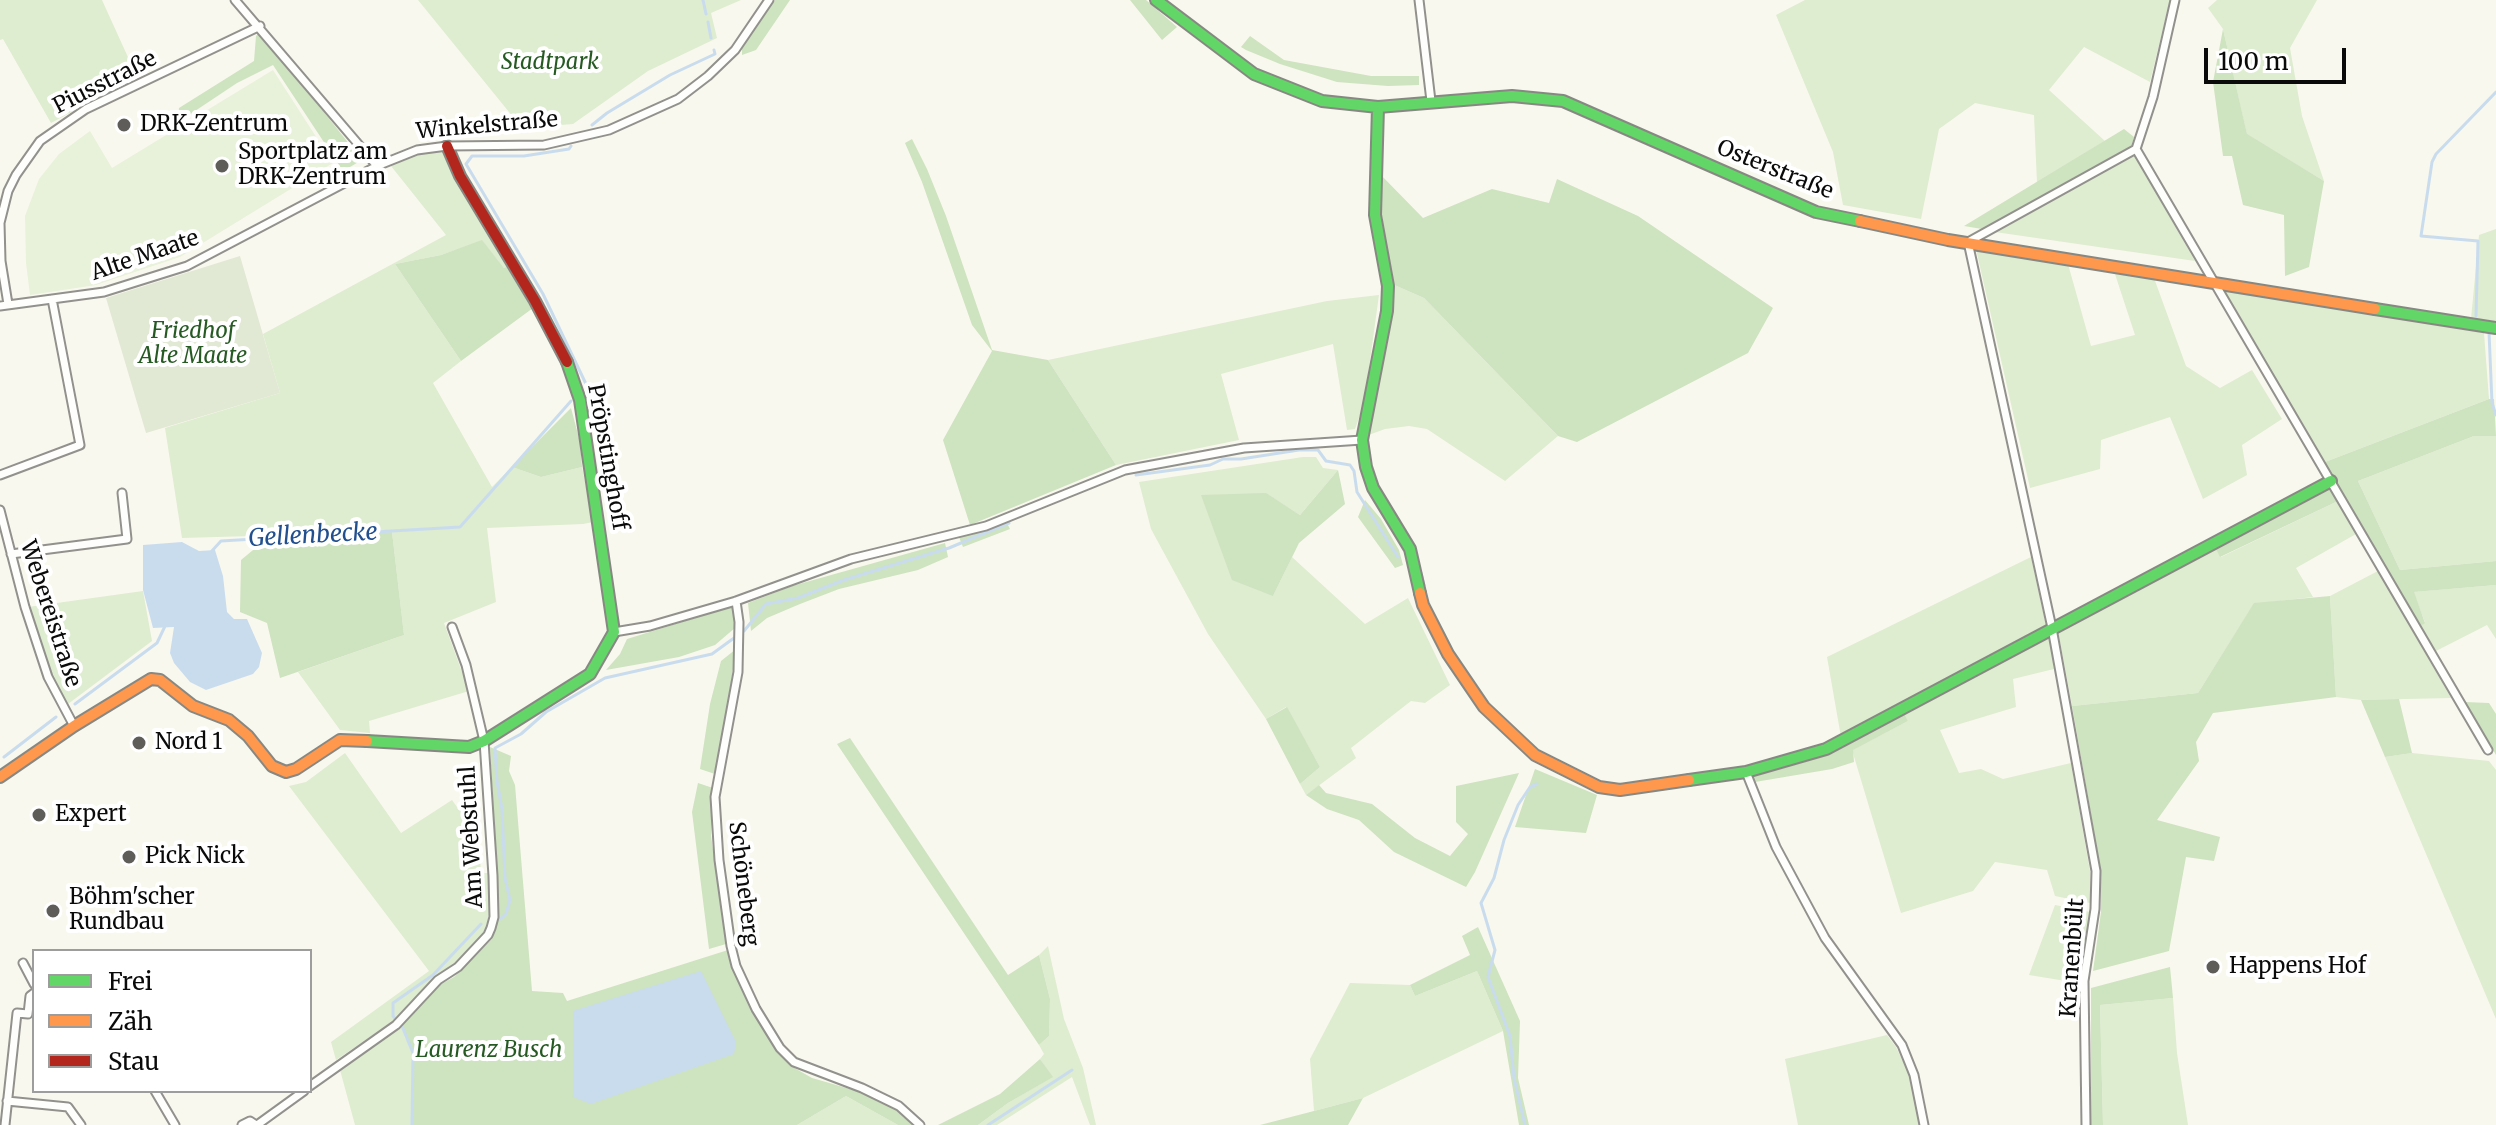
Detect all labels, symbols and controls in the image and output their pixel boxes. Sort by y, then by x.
scale bar [2208,32,2350,82]
street label: Piusstraße [49,46,161,120]
text: 100 m [2218,46,2288,77]
park label: Stadtpark [501,50,599,76]
street label: Winkelstraße [415,107,559,145]
place label: DRK-Zentrum [140,112,288,138]
marker: DRK-Zentrum [115,116,133,134]
street label: Osterstraße [1713,135,1837,205]
place label: Sportplatz am DRK-Zentrum [238,140,388,192]
marker: Sportplatz am DRK-Zentrum [213,157,231,175]
street label: Alte Maate [88,225,202,287]
park label: Friedhof Alte Maate [139,319,247,370]
street label: Pröpstinghoff [581,382,633,532]
water label: Gellenbecke [248,518,378,554]
street label: Webereistraße [14,537,86,691]
place label: Nord 1 [155,730,222,756]
marker: Nord 1 [130,734,148,752]
street label: Am Webstuhl [455,765,489,909]
place label: Expert [55,802,127,828]
marker: Expert [30,806,48,824]
street label: Schöneberg [722,820,764,948]
place label: Pick Nick [145,844,245,870]
marker: Pick Nick [120,848,138,866]
place label: Böhm'scher Rundbau [69,885,195,936]
street label: Kranenbült [2056,897,2090,1019]
marker: Böhm'scher Rundbau [44,902,62,920]
legend [32,949,312,1093]
place label: Happens Hof [2229,954,2366,980]
marker: Happens Hof [2204,958,2222,976]
text: Frei [108,966,153,997]
text: Zäh [108,1006,153,1037]
park label: Laurenz Busch [416,1038,562,1064]
text: Stau [108,1046,159,1077]

